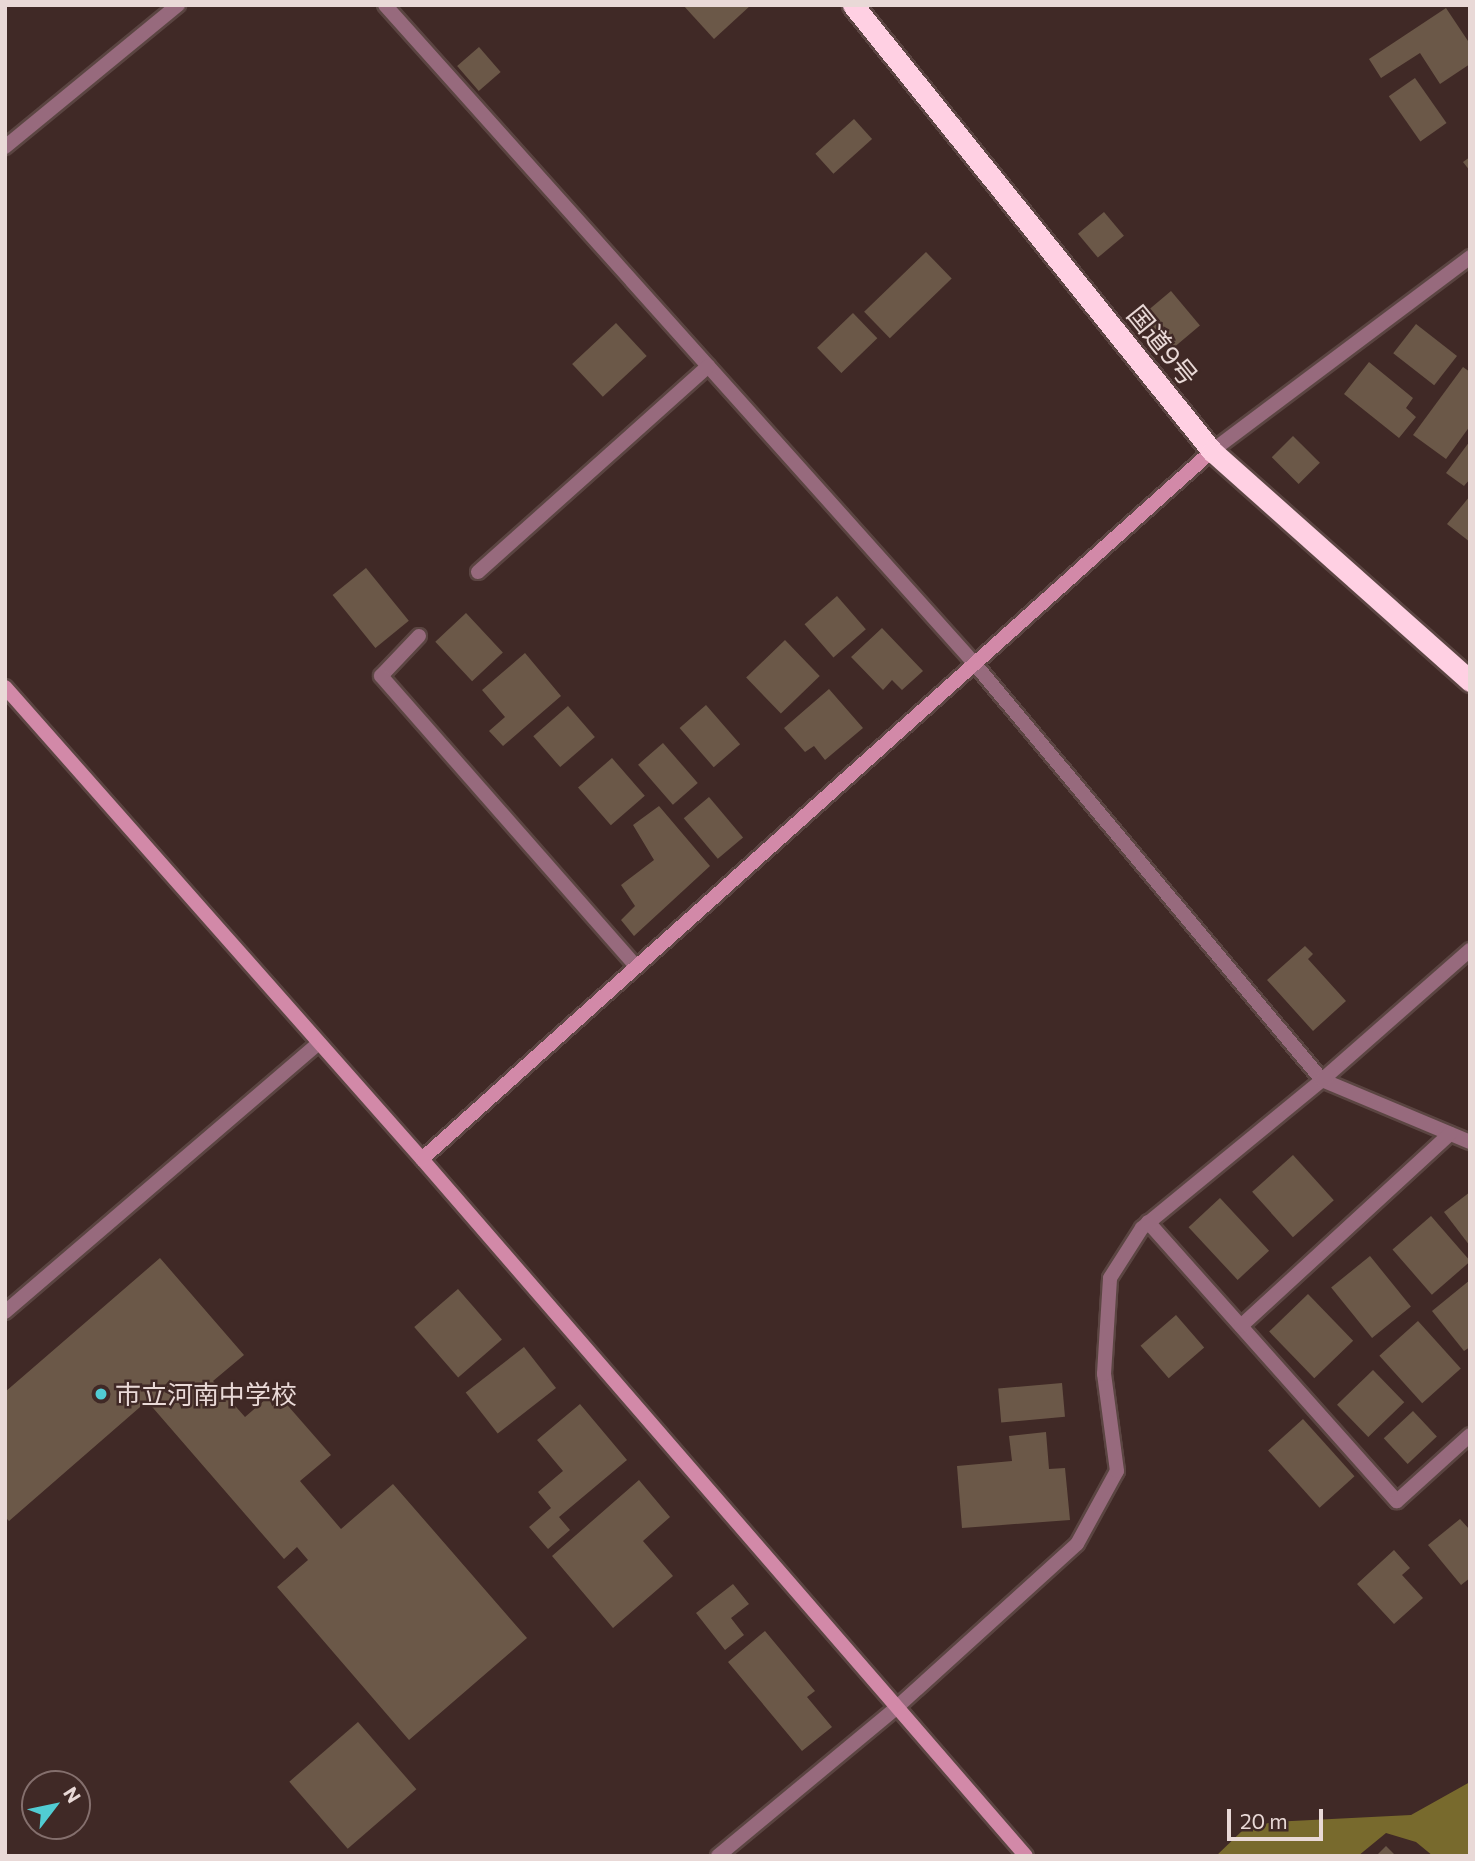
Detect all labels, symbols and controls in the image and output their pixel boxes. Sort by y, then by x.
street label: 国道9号 [1121,299,1205,391]
place label: 市立河南中学校 [115,1378,297,1410]
marker: 市立河南中学校 [93,1386,109,1402]
north arrow [21,1770,91,1840]
text: N [59,1783,86,1807]
scale bar [1230,1794,1326,1838]
text: 20 m [1240,1808,1288,1833]

